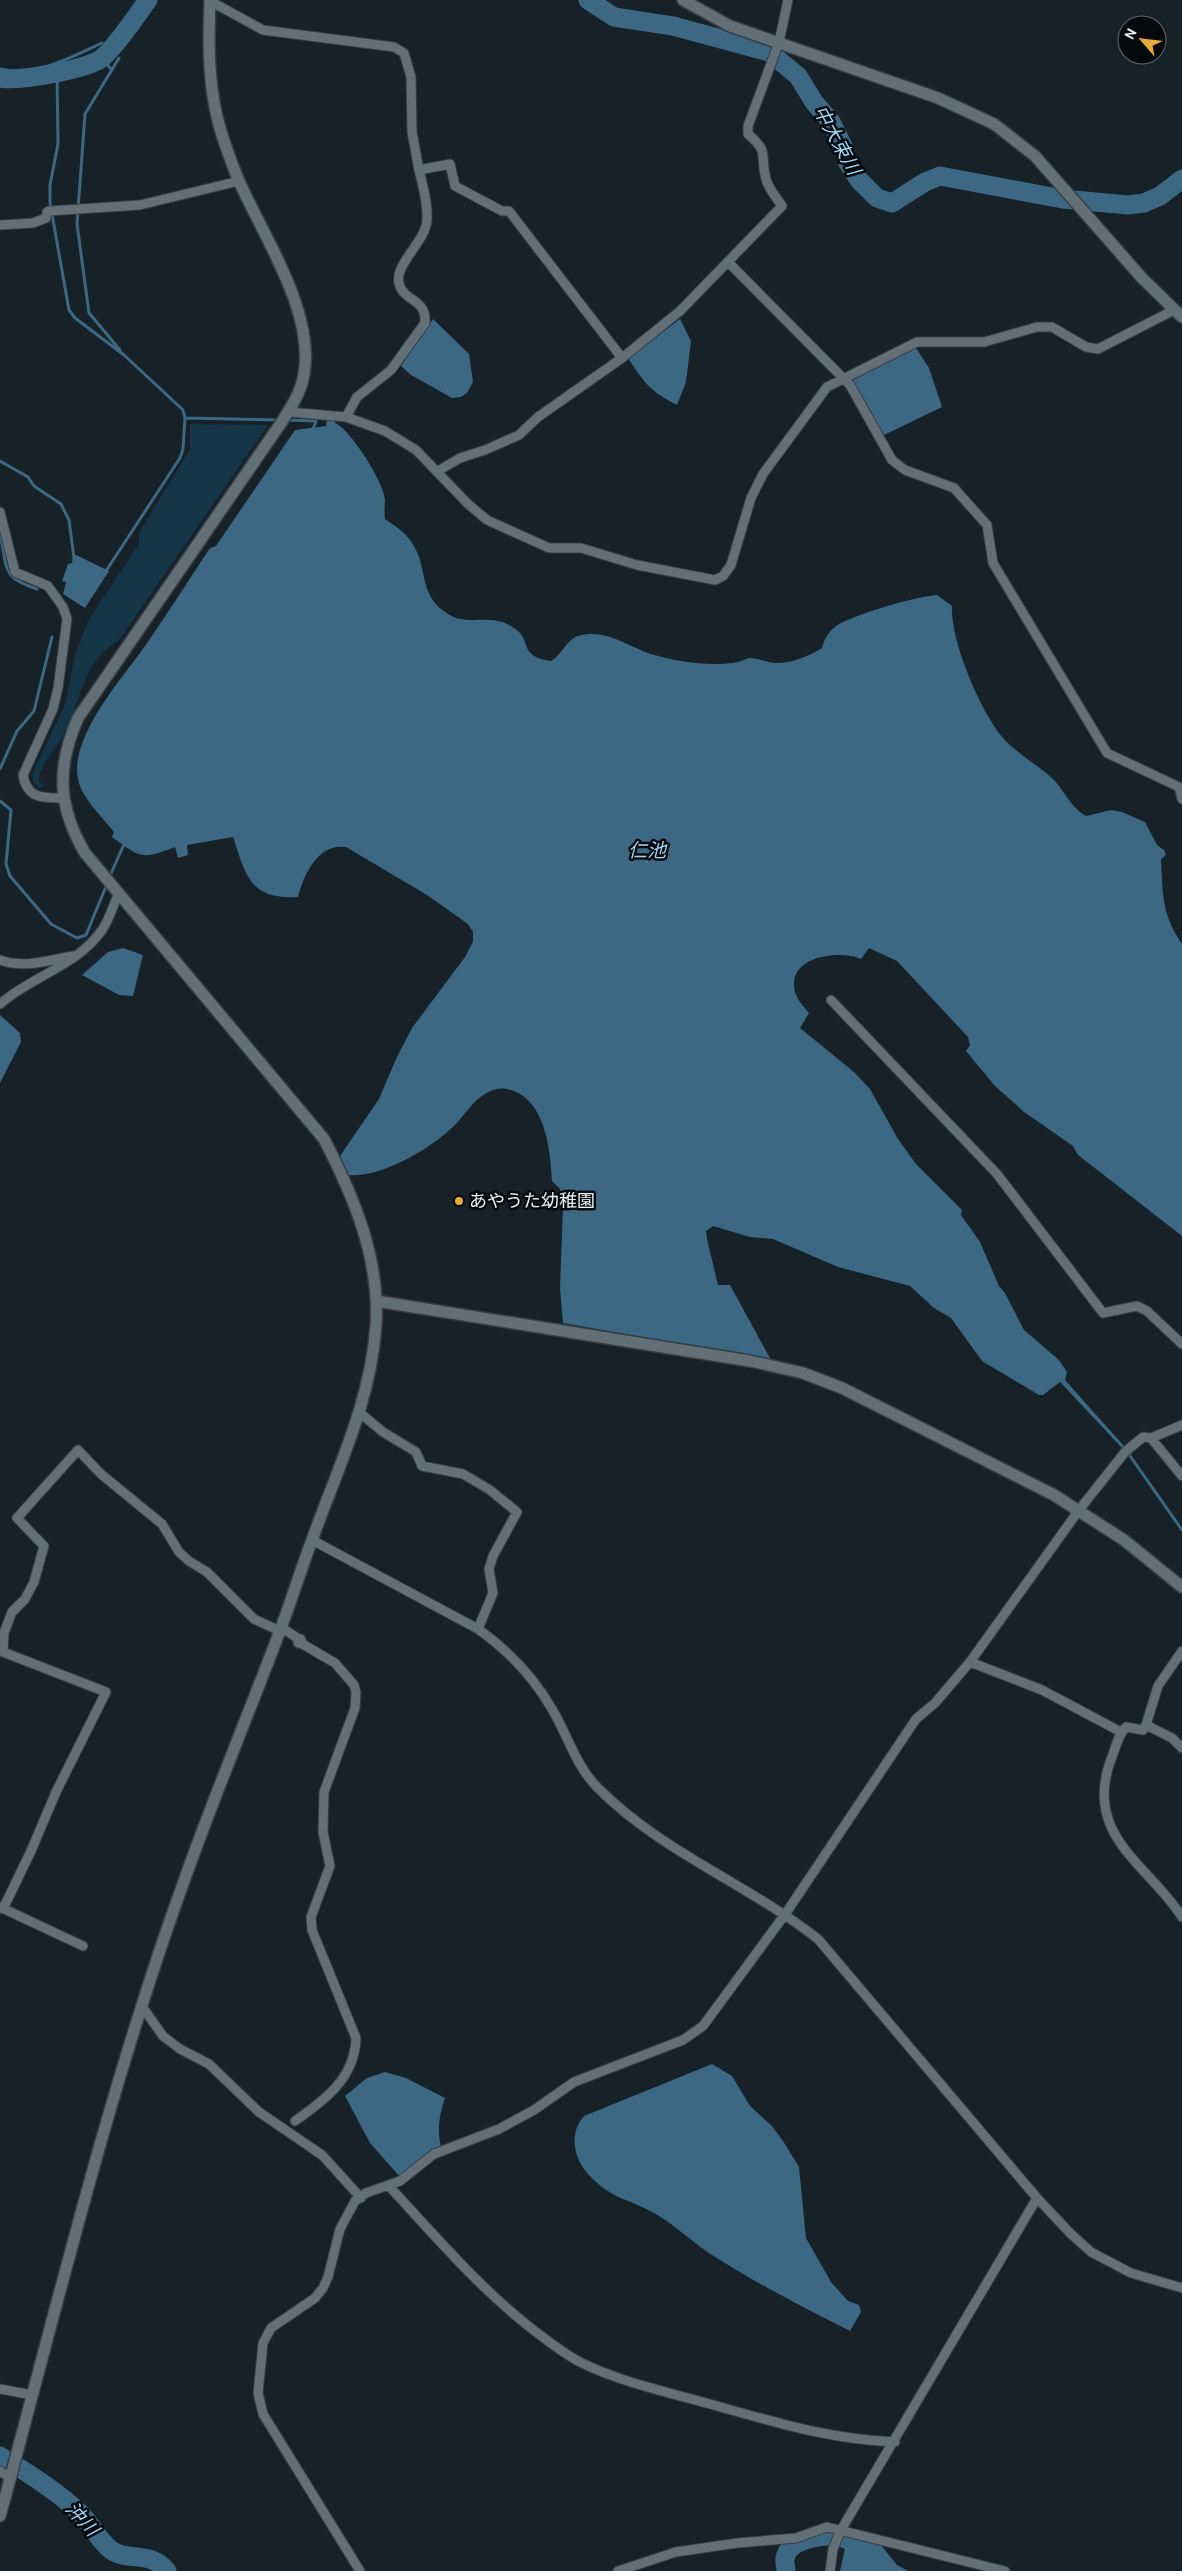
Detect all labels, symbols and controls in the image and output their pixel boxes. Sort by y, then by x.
north arrow [1117,15,1167,65]
text: N [1120,25,1141,42]
water label: 中大束川 [809,101,866,181]
water label: 仁池 [628,839,668,862]
place label: あやうた幼稚園 [469,1190,595,1212]
marker: あやうた幼稚園 [453,1195,465,1207]
water label: 沖川 [61,2497,105,2542]

